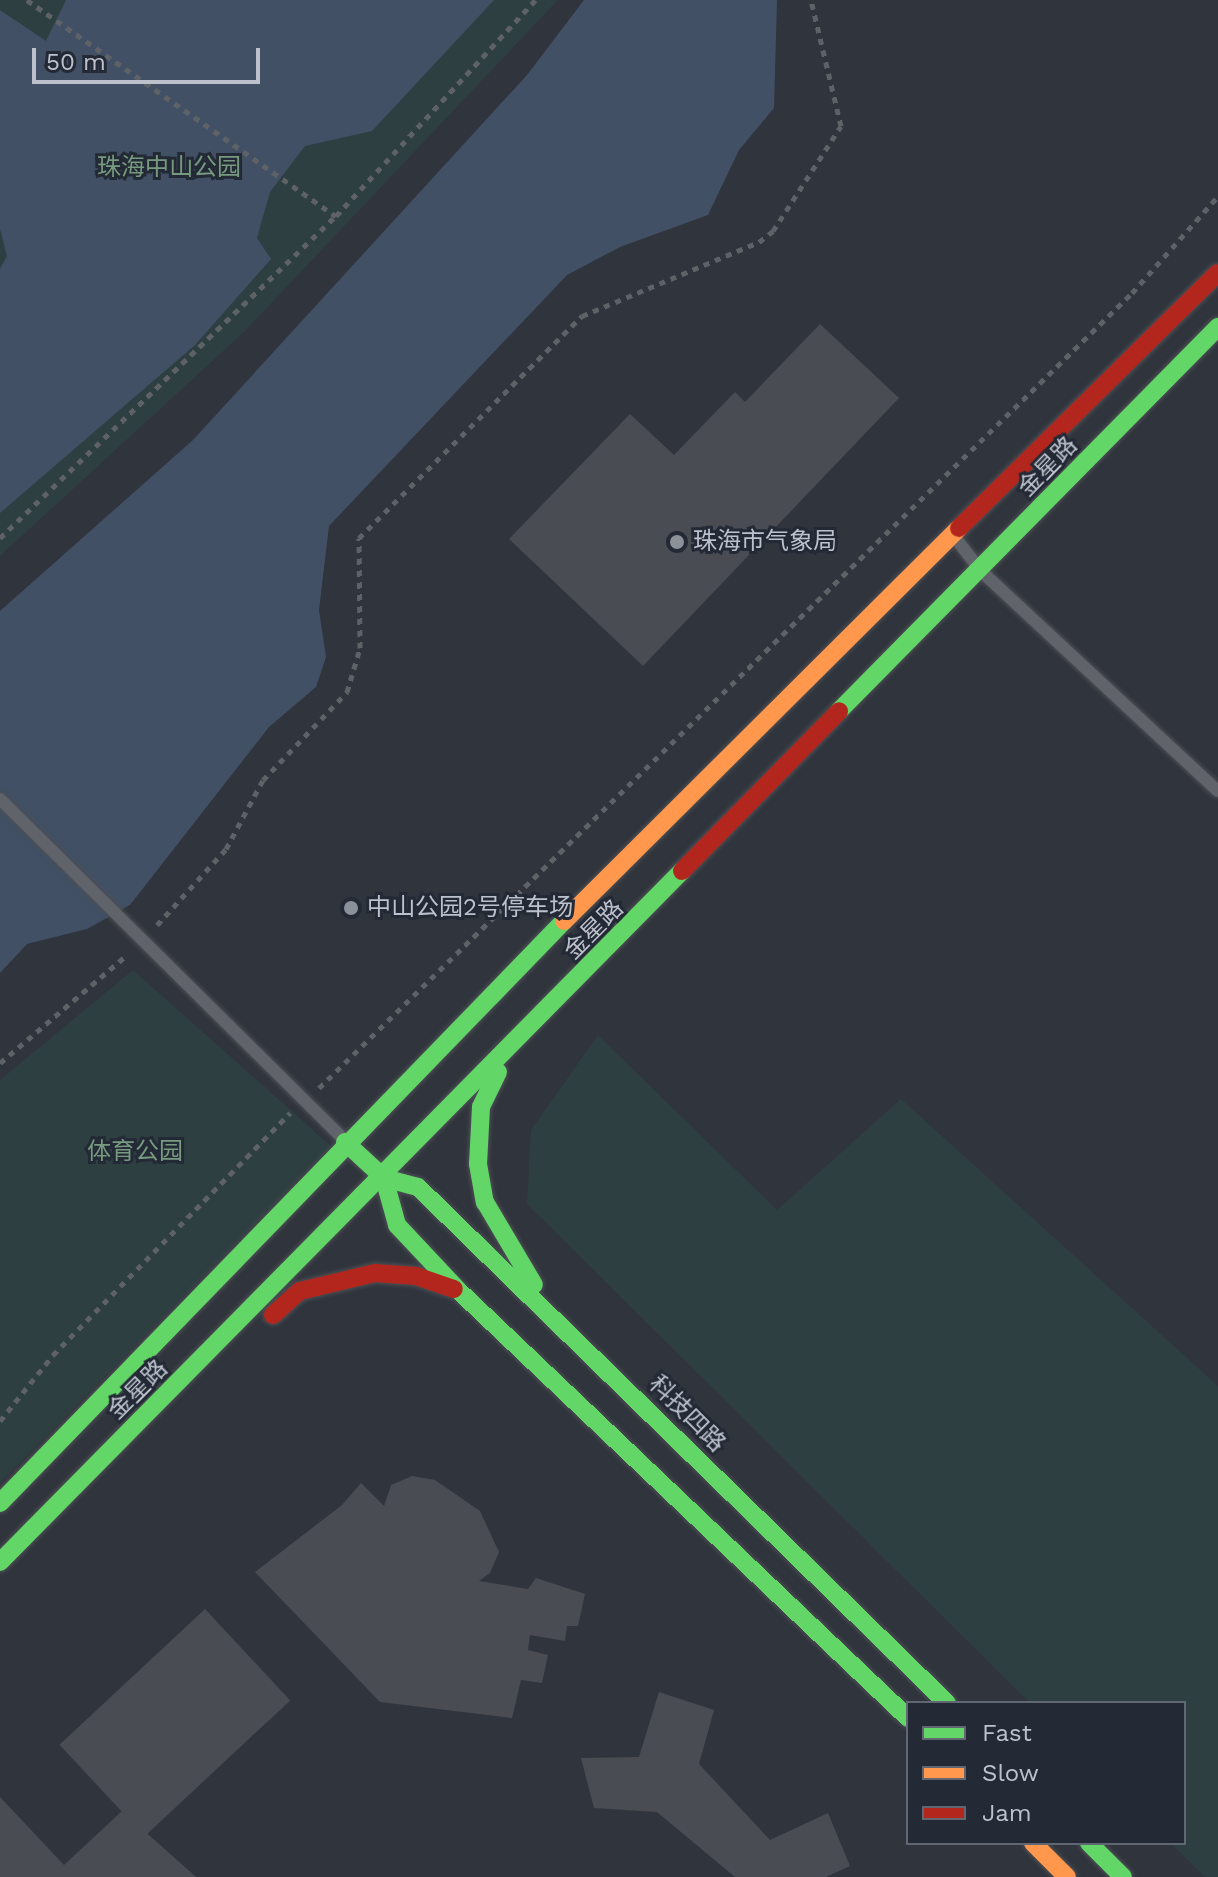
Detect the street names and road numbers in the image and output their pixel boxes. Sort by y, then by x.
street label: 金星路 [1013,431,1083,503]
street label: 金星路 [558,894,630,966]
street label: 金星路 [102,1354,174,1426]
street label: 科技四路 [643,1370,731,1458]

